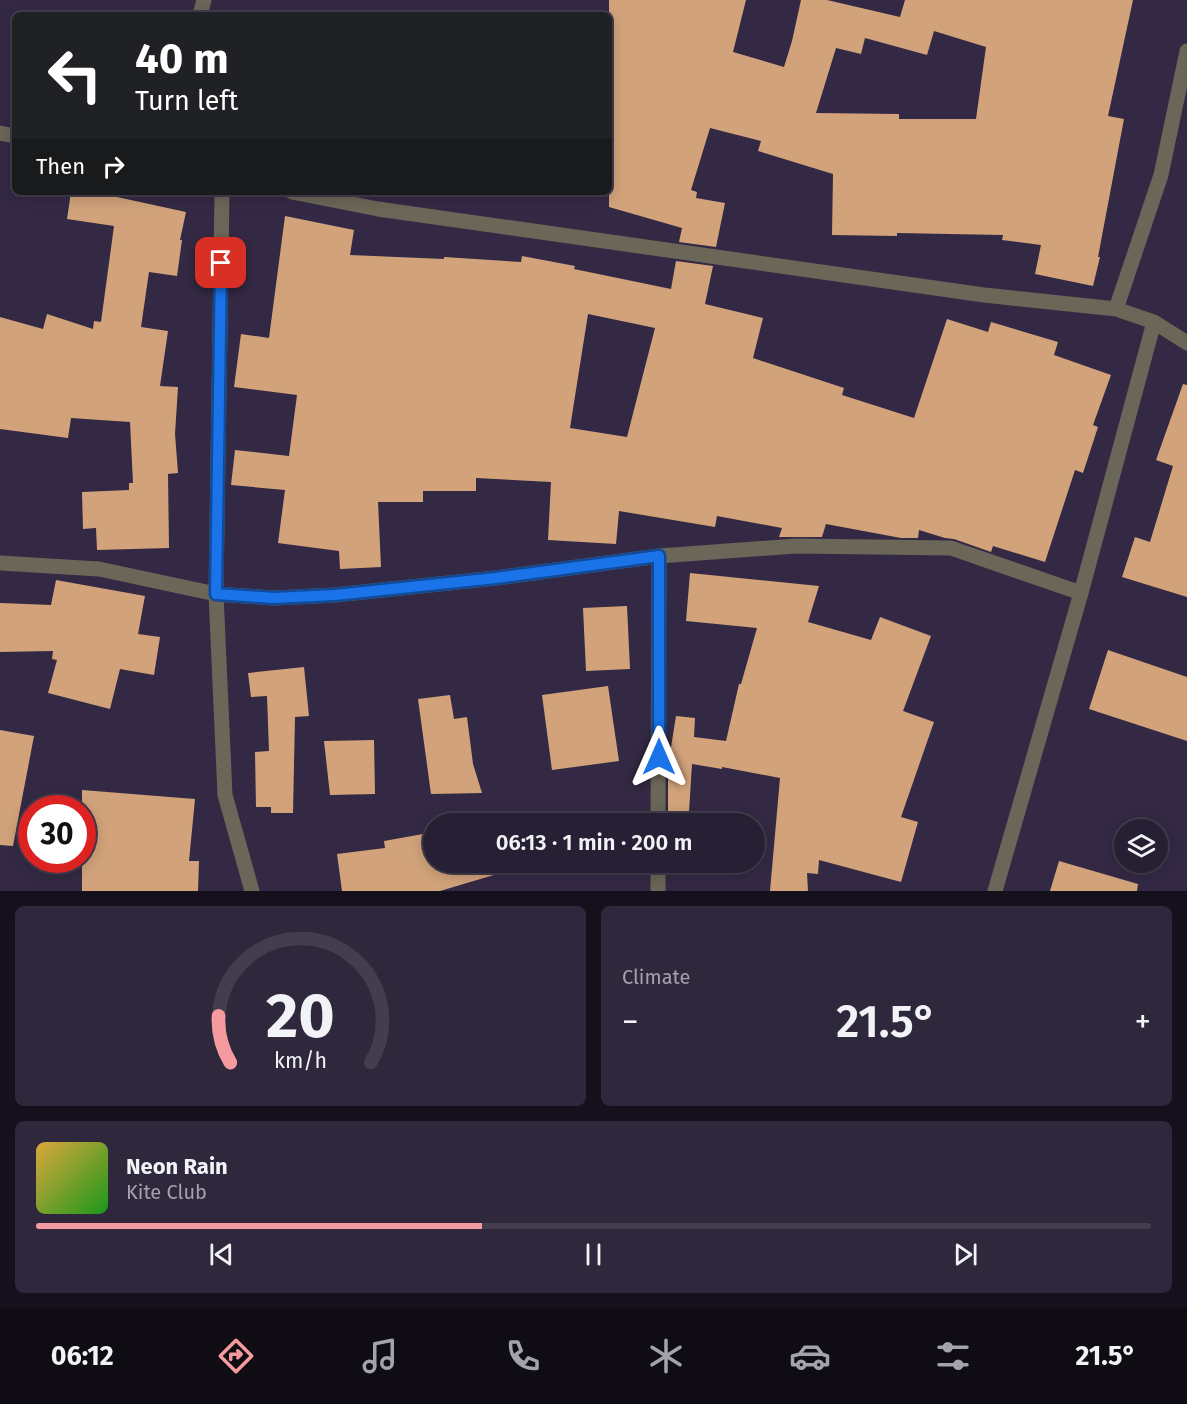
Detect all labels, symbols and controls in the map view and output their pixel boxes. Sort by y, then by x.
text: 40 m [135,34,229,84]
icon: left [36,36,114,114]
text: Turn left [135,85,238,117]
icon: right [97,150,130,183]
text: Then [36,153,85,180]
pin [195,237,246,288]
icon: arrive [204,246,237,279]
position arrow [627,725,691,789]
speed limit sign: 30 [18,795,96,873]
map controls [1114,819,1168,873]
button: layers [1114,819,1168,873]
text: 06:13 · 1 min · 200 m [496,829,692,856]
text: Climate [622,965,690,989]
text: 20 [266,979,335,1054]
text: 21.5° [836,995,937,1049]
text: − [622,1002,639,1042]
text: + [1135,1002,1151,1042]
text: km/h [274,1048,327,1074]
text: Neon Rain [126,1153,228,1180]
text: Kite Club [126,1180,207,1204]
icon: previous [205,1238,238,1271]
icon: pause [577,1238,610,1271]
icon: next [949,1238,982,1271]
icon: directions [215,1335,257,1377]
icon: music [359,1335,401,1377]
icon: phone [502,1335,544,1377]
icon: climate [645,1335,687,1377]
icon: car [789,1335,831,1377]
icon: filters [932,1335,974,1377]
text: 06:12 [51,1340,114,1372]
text: 21.5° [1075,1340,1136,1372]

